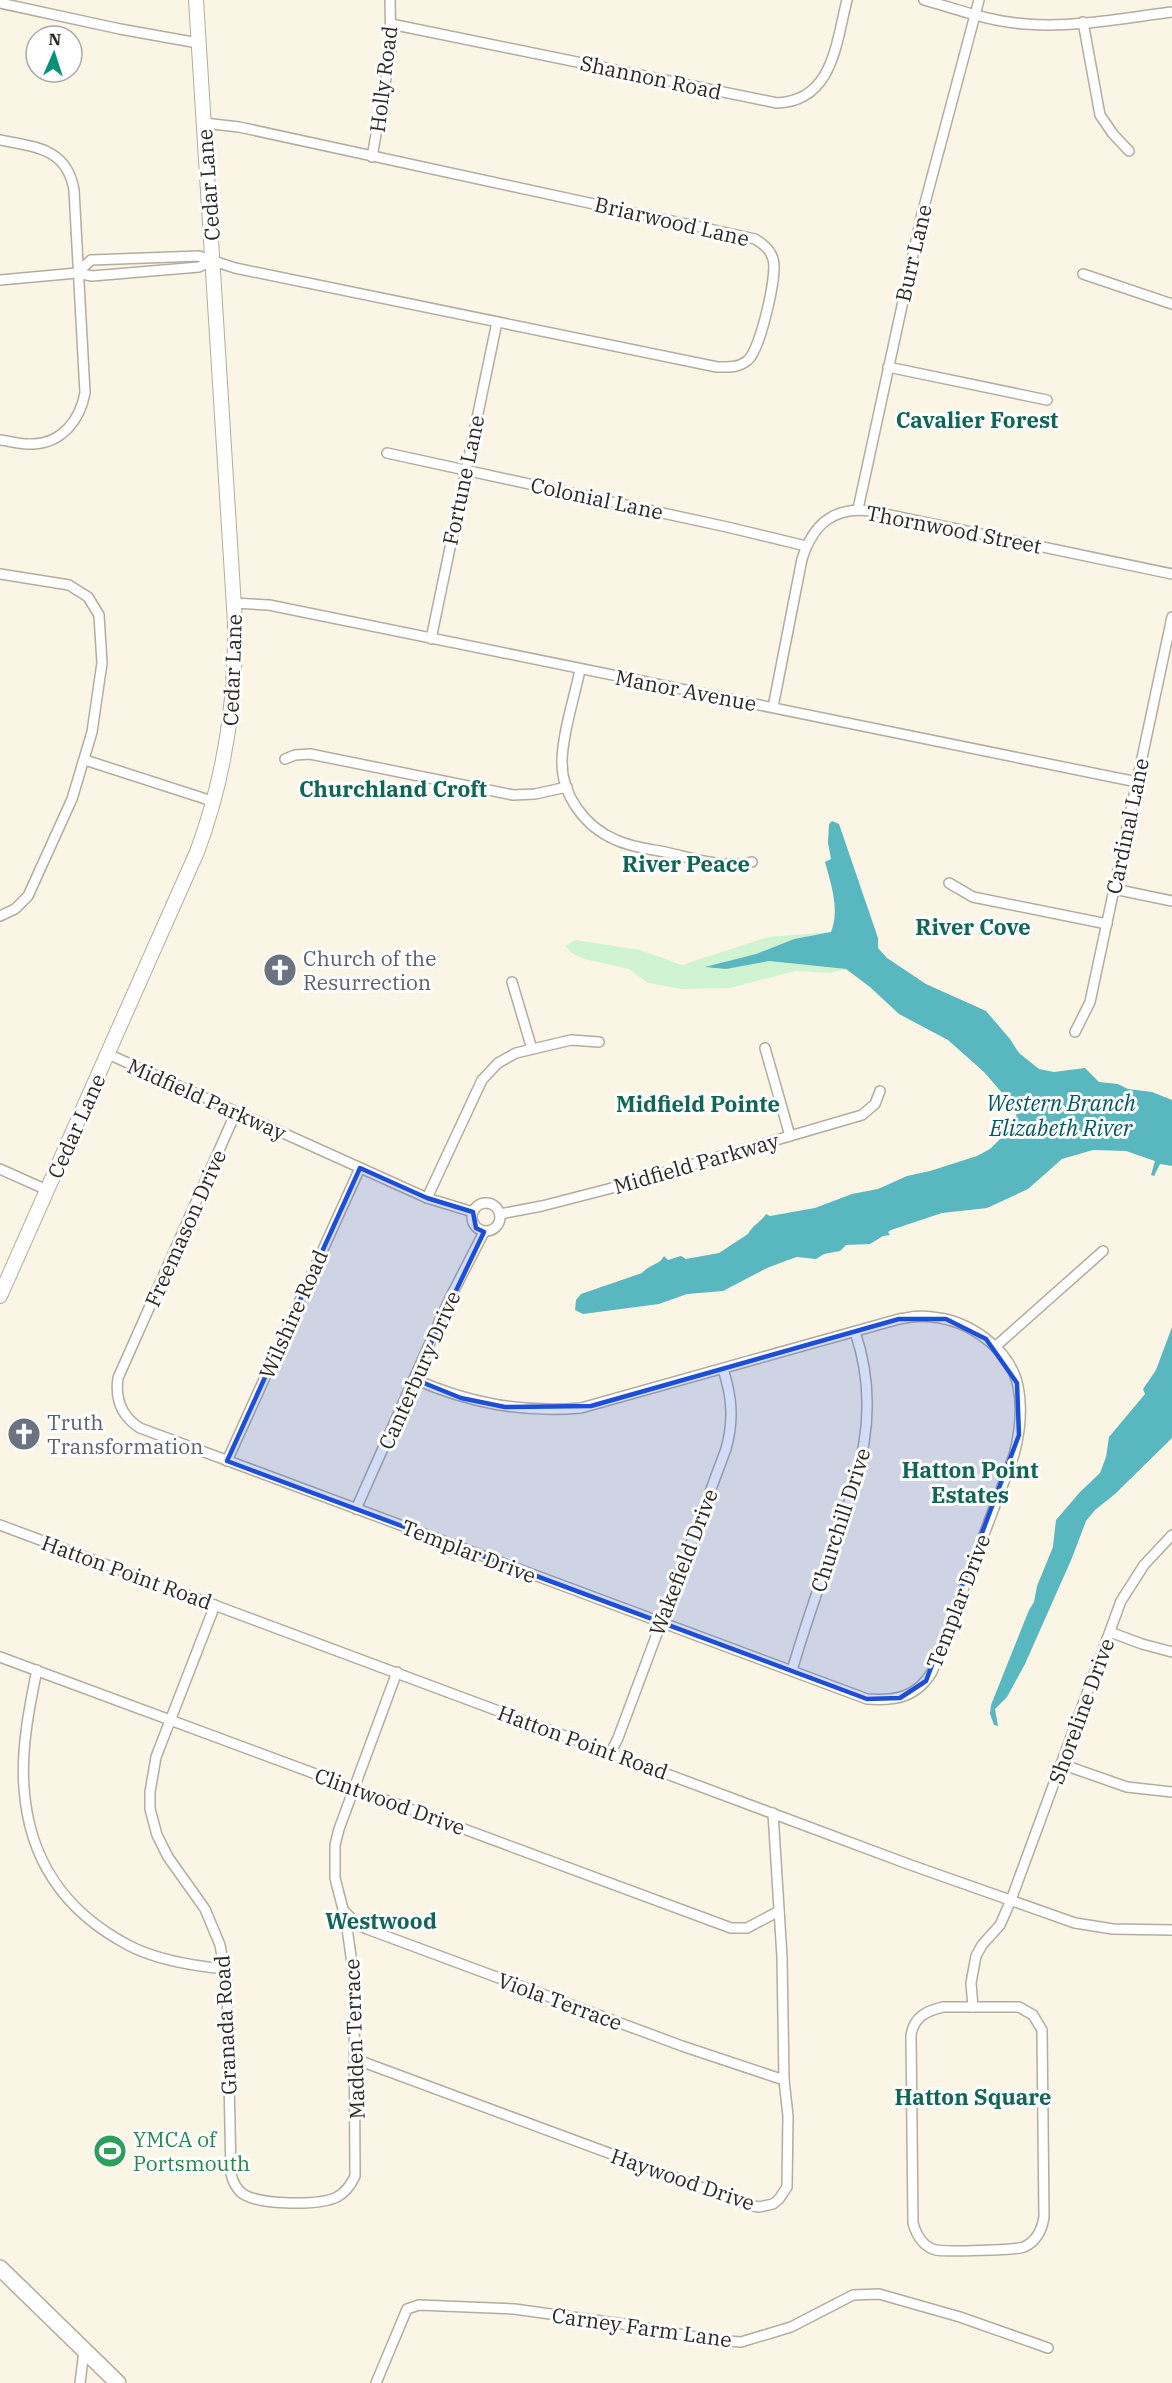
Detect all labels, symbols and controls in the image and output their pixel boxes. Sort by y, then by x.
north arrow [24,24,84,84]
street label: Holly Road [363,24,403,134]
text: N [48,29,62,49]
street label: Shannon Road [578,48,725,106]
street label: Cedar Lane [190,128,226,242]
street label: Briarwood Lane [592,190,752,252]
street label: Burr Lane [888,202,938,304]
district label: Cavalier Forest [896,405,1058,434]
street label: Fortune Lane [436,412,490,548]
street label: Colonial Lane [528,470,666,526]
street label: Thornwood Street [864,498,1044,560]
street label: Cedar Lane [216,614,248,726]
street label: Manor Avenue [613,663,759,717]
street label: Cardinal Lane [1099,755,1155,897]
district label: Churchland Croft [299,774,487,803]
district label: River Peace [622,849,750,878]
district label: River Cove [915,912,1031,941]
place label: Church of the Resurrection [303,944,436,996]
church icon: Church of the Resurrection [262,952,298,988]
street label: Midfield Parkway [123,1052,291,1147]
street label: Cedar Lane [40,1069,112,1183]
water label: Western Branch Elizabeth River [986,1088,1136,1142]
district label: Midfield Pointe [616,1089,780,1118]
street label: Midfield Parkway [610,1126,783,1200]
street label: Freemason Drive [138,1145,232,1311]
street label: Wilshire Road [252,1245,334,1383]
street label: Canterbury Drive [371,1286,467,1454]
place label: Truth Transformation [47,1408,203,1460]
church icon: Truth Transformation [6,1416,42,1452]
street label: Churchill Drive [803,1444,877,1596]
district label: Hatton Point Estates [902,1455,1038,1509]
street label: Wakefield Drive [642,1485,724,1639]
street label: Templar Drive [398,1513,540,1589]
street label: Hatton Point Road [38,1528,216,1616]
street label: Templar Drive [920,1530,996,1672]
street label: Shoreline Drive [1042,1634,1120,1788]
street label: Hatton Point Road [494,1698,672,1786]
street label: Clintwood Drive [311,1761,469,1841]
district label: Westwood [325,1906,437,1935]
street label: Granada Road [207,1954,243,2096]
street label: Madden Terrace [337,1958,371,2120]
street label: Viola Terrace [494,1966,626,2036]
district label: Hatton Square [894,2082,1052,2111]
place label: YMCA of Portsmouth [133,2125,250,2177]
sports icon: YMCA of Portsmouth [92,2133,128,2169]
street label: Haywood Drive [607,2141,759,2217]
street label: Carney Farm Lane [550,2301,734,2353]

